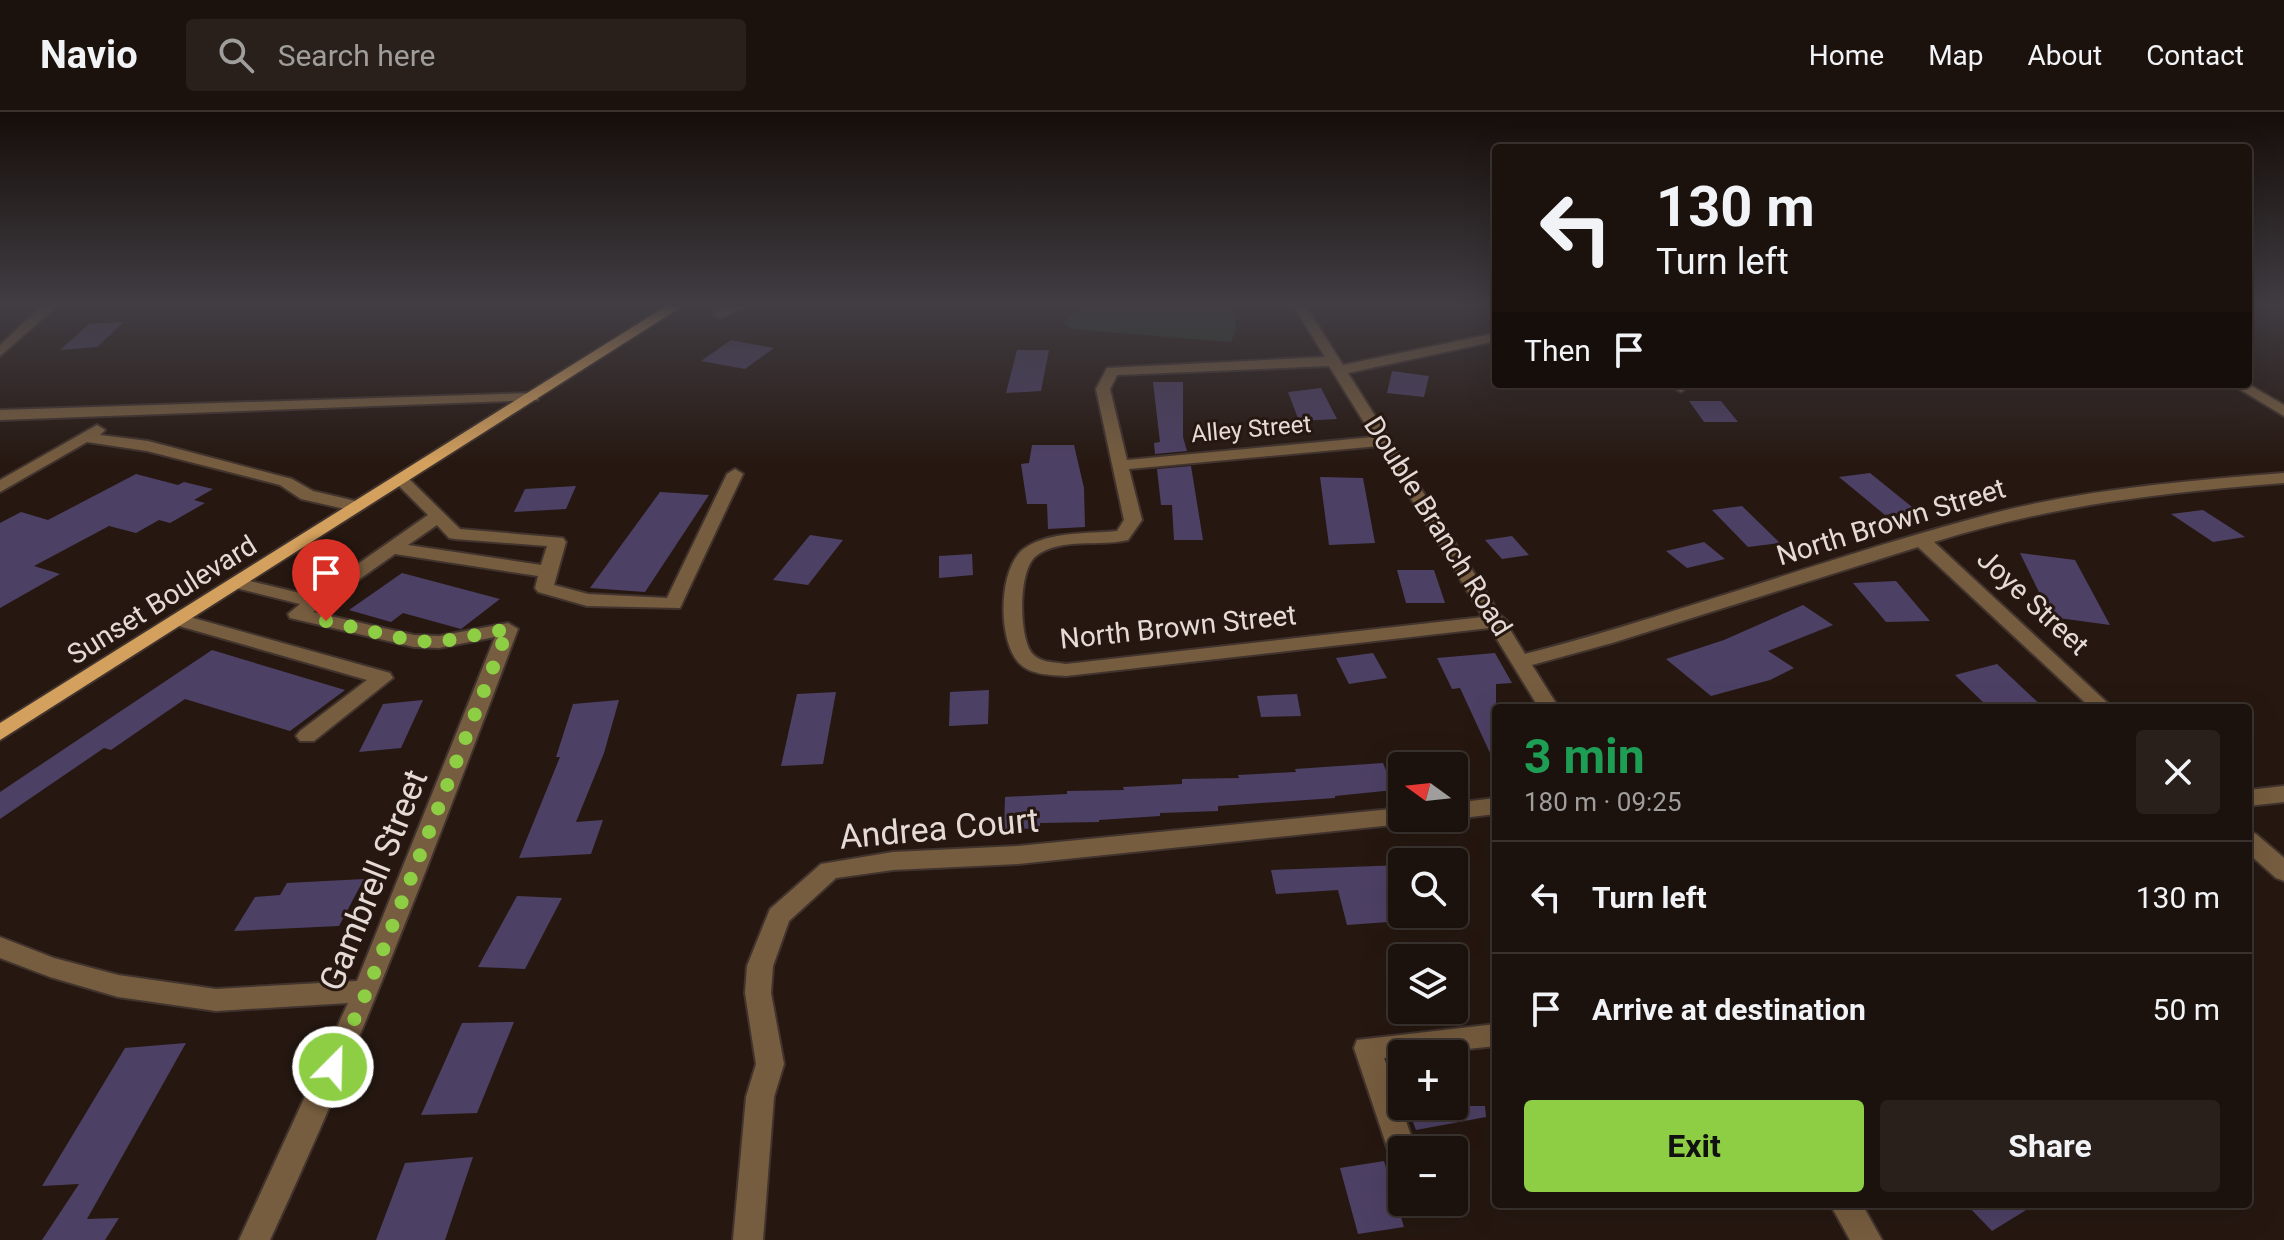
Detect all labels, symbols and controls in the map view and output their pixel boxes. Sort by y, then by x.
search box [186,19,746,91]
text: Navio [40,33,138,77]
icon: search [214,33,258,77]
text: Search here [278,38,435,73]
text: Home [1809,39,1884,72]
text: Map [1928,39,1984,72]
text: About [2028,39,2102,72]
text: Contact [2146,39,2244,72]
text: 130 m [1656,174,1815,240]
icon: left [1524,176,1628,280]
text: Turn left [1656,241,1789,283]
icon: arrive [1607,328,1651,372]
text: Then [1524,333,1591,368]
street label: Alley Street [1190,410,1312,448]
street label: Double Branch Road [1357,410,1519,642]
street label: North Brown Street [1773,471,2009,573]
street label: Sunset Boulevard [61,529,263,671]
pin [292,539,360,621]
street label: Joye Street [1971,542,2095,662]
icon: arrive [304,551,348,595]
street label: North Brown Street [1058,598,1298,656]
text: 3 min [1524,728,1645,785]
button: close [2136,730,2220,814]
north arrow [1388,752,1468,832]
map controls [1388,752,1468,1216]
street label: Gambrell Street [311,764,435,996]
text: 180 m · 09:25 [1524,787,1682,817]
street label: Andrea Court [838,799,1040,857]
button: search [1388,848,1468,928]
icon: left [1524,875,1568,919]
text: Turn left [1592,880,1707,915]
text: 130 m [2136,880,2220,915]
button: layers [1388,944,1468,1024]
icon: arrive [1524,987,1568,1031]
text: Arrive at destination [1592,992,1866,1027]
text: 50 m [2153,992,2220,1027]
position arrow [291,1025,375,1109]
button: + [1388,1040,1468,1120]
button: Exit [1524,1100,1864,1192]
button: Share [1880,1100,2220,1192]
button: − [1388,1136,1468,1216]

